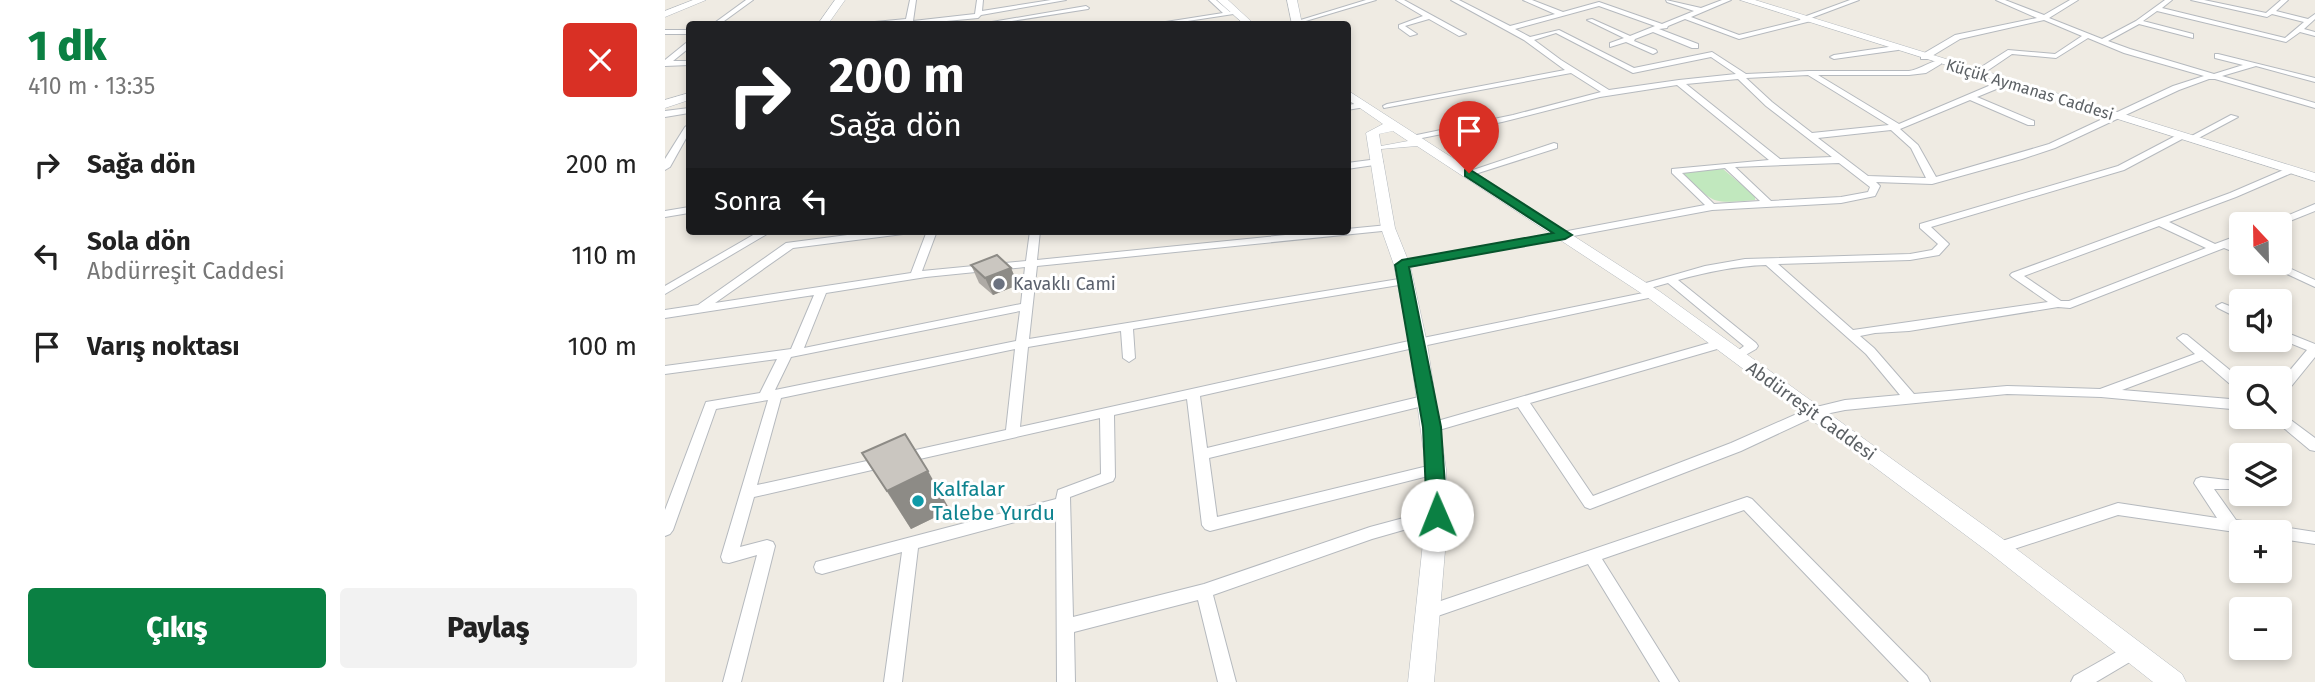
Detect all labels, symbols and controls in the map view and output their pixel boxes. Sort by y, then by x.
text: 1 dk [28,21,106,71]
button: close [563,23,637,97]
text: 200 m [829,46,965,105]
icon: right [714,49,805,140]
street label: Küçük Aymanas Caddesi [1943,55,2116,125]
text: 410 m · 13:35 [28,72,155,100]
pin [1439,101,1499,173]
text: Sağa dön [829,106,962,144]
icon: arrive [1450,112,1488,150]
icon: right [28,146,66,184]
text: Sağa dön [87,149,196,180]
text: 200 m [566,149,637,180]
icon: left [796,182,834,220]
text: Sonra [714,186,782,217]
north arrow [2229,212,2293,275]
map controls [2229,212,2292,660]
text: Sola dön [87,226,191,257]
icon: left [28,237,66,275]
text: 110 m [571,240,637,271]
text: Abdürreşit Caddesi [87,257,285,285]
place label: Kavaklı Cami [1013,273,1116,295]
marker: Kavaklı Cami [991,276,1007,292]
button: sound [2229,289,2292,352]
icon: arrive [28,328,66,366]
text: Varış noktası [87,331,240,362]
text: 100 m [568,331,637,362]
street label: Abdürreşit Caddesi [1742,357,1880,465]
button: search [2229,366,2292,429]
button: layers [2229,443,2292,506]
place label: Kalfalar Talebe Yurdu [932,476,1055,526]
position arrow [1400,478,1474,552]
marker: Kalfalar Talebe Yurdu [910,493,926,509]
button: + [2229,520,2292,583]
button: Çıkış [28,588,326,668]
button: Paylaş [340,588,637,668]
button: − [2229,597,2292,660]

